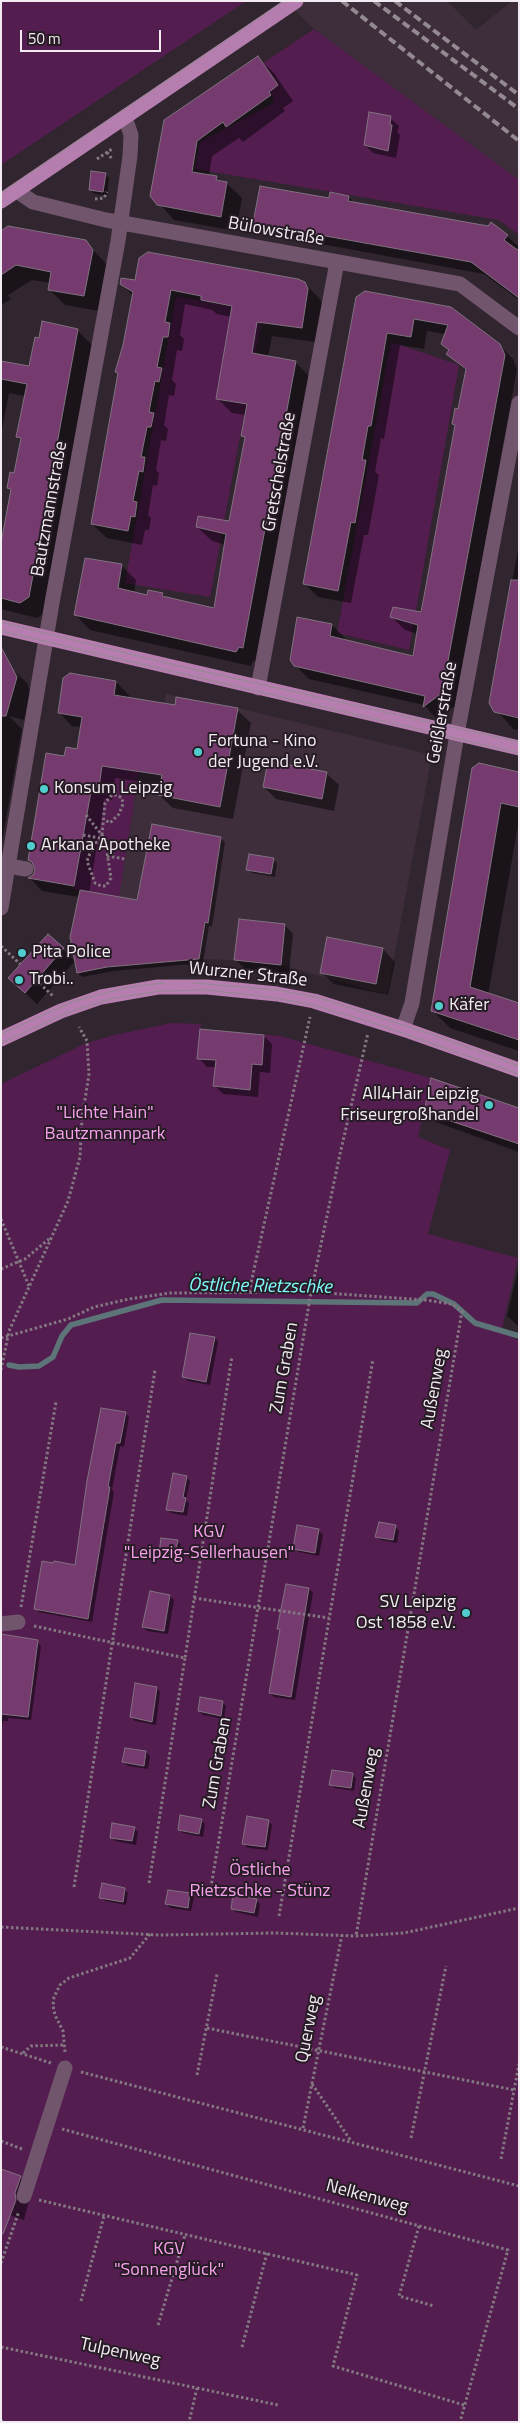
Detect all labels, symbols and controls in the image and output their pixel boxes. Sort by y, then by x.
scale bar [22,20,164,52]
text: 50 m [28,27,61,50]
street label: Bülowstraße [226,213,326,251]
street label: Gretschelstraße [259,411,301,533]
street label: Bautzmannstraße [27,440,73,578]
street label: Geißlerstraße [423,660,463,766]
place label: Fortuna - Kino der Jugend e.V. [208,731,318,774]
marker: Fortuna - Kino der Jugend e.V. [192,746,204,758]
place label: Konsum Leipzig [54,778,172,800]
marker: Konsum Leipzig [38,783,50,795]
place label: Arkana Apotheke [41,835,170,857]
marker: Arkana Apotheke [25,840,37,852]
place label: Pita Police [32,942,111,964]
marker: Pita Police [16,947,28,959]
street label: Wurzner Straße [188,958,308,992]
place label: Trobi.. [29,969,74,991]
marker: Trobi.. [13,974,25,986]
place label: Käfer [449,995,489,1017]
marker: Käfer [433,1000,445,1012]
place label: All4Hair Leipzig Friseurgroßhandel [340,1084,479,1126]
marker: All4Hair Leipzig Friseurgroßhandel [483,1099,495,1111]
park label: "Lichte Hain" Bautzmannpark [45,1103,165,1146]
water label: Östliche Rietzschke [188,1274,332,1300]
street label: Zum Graben [266,1321,304,1415]
street label: Außenweg [417,1347,453,1431]
park label: KGV "Leipzig-Sellerhausen" [124,1522,294,1565]
place label: SV Leipzig Ost 1858 e.V. [356,1592,456,1635]
marker: SV Leipzig Ost 1858 e.V. [460,1607,472,1619]
street label: Zum Graben [199,1716,237,1810]
street label: Außenweg [349,1746,385,1830]
park label: Östliche Rietzschke - Stünz [189,1860,331,1902]
street label: Querweg [292,1993,326,2065]
street label: Nelkenweg [323,2176,411,2218]
park label: KGV "Sonnenglück" [114,2239,224,2282]
street label: Tulpenweg [78,2334,162,2372]

